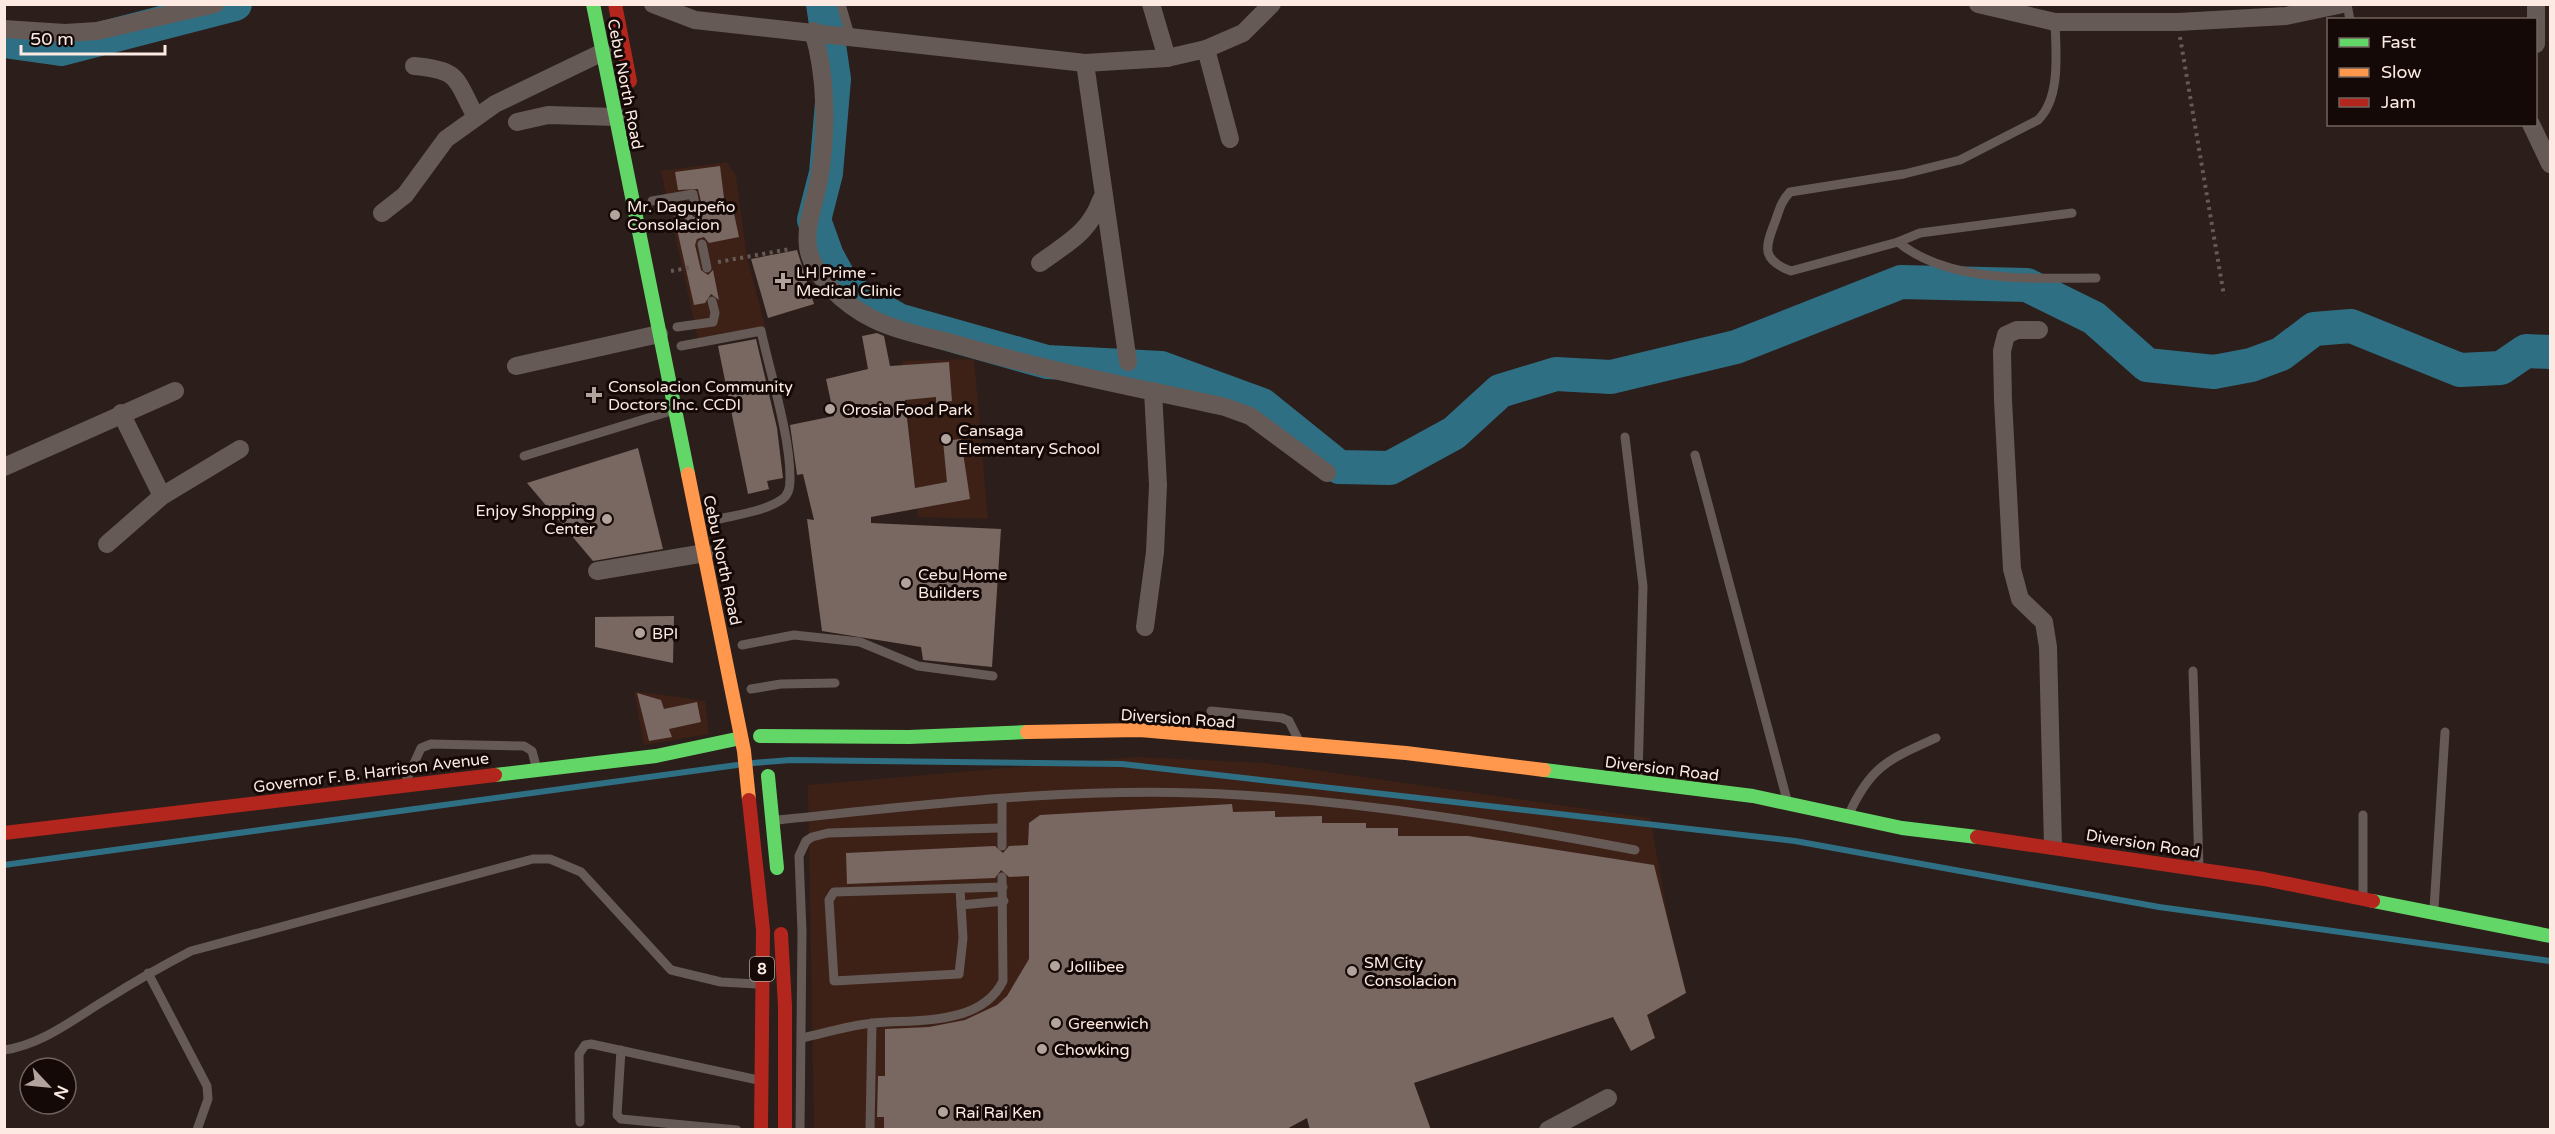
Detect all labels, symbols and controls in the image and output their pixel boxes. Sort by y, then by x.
street label: Cebu North Road [603,17,647,151]
scale bar [21,18,165,56]
legend [2327,18,2537,126]
text: 50 m [30,28,74,50]
text: Fast [2381,31,2416,53]
text: Slow [2381,61,2422,83]
text: Jam [2381,91,2416,113]
place label: Mr. Dagupeño Consolacion [627,197,736,235]
marker: Mr. Dagupeño Consolacion [608,208,622,222]
place label: LH Prime - Medical Clinic [796,263,901,301]
marker: LH Prime - Medical Clinic [774,272,792,290]
place label: Consolacion Community Doctors Inc. CCDI [608,377,793,415]
marker: Consolacion Community Doctors Inc. CCDI [585,386,603,404]
place label: Orosia Food Park [842,400,973,420]
marker: Orosia Food Park [823,402,837,416]
place label: Cansaga Elementary School [958,421,1100,459]
marker: Cansaga Elementary School [939,432,953,446]
street label: Cebu North Road [698,493,746,627]
place label: Enjoy Shopping Center [476,501,596,539]
marker: Enjoy Shopping Center [600,512,614,526]
place label: Cebu Home Builders [918,565,1007,603]
marker: Cebu Home Builders [899,576,913,590]
place label: BPI [652,624,678,644]
marker: BPI [633,626,647,640]
street label: Diversion Road [1120,705,1236,733]
street label: Governor F. B. Harrison Avenue [252,749,490,797]
street label: Diversion Road [1604,752,1720,786]
street label: Diversion Road [2085,825,2201,863]
place label: SM City Consolacion [1364,953,1457,991]
road number: 8 [750,957,774,981]
place label: Jollibee [1067,957,1124,977]
marker: Jollibee [1048,959,1062,973]
marker: SM City Consolacion [1345,964,1359,978]
place label: Greenwich [1068,1014,1149,1034]
marker: Greenwich [1049,1016,1063,1030]
place label: Chowking [1054,1040,1130,1060]
marker: Chowking [1035,1042,1049,1056]
north arrow [18,1056,78,1116]
text: N [49,1082,72,1102]
place label: Rai Rai Ken [955,1103,1042,1123]
marker: Rai Rai Ken [936,1105,950,1119]

